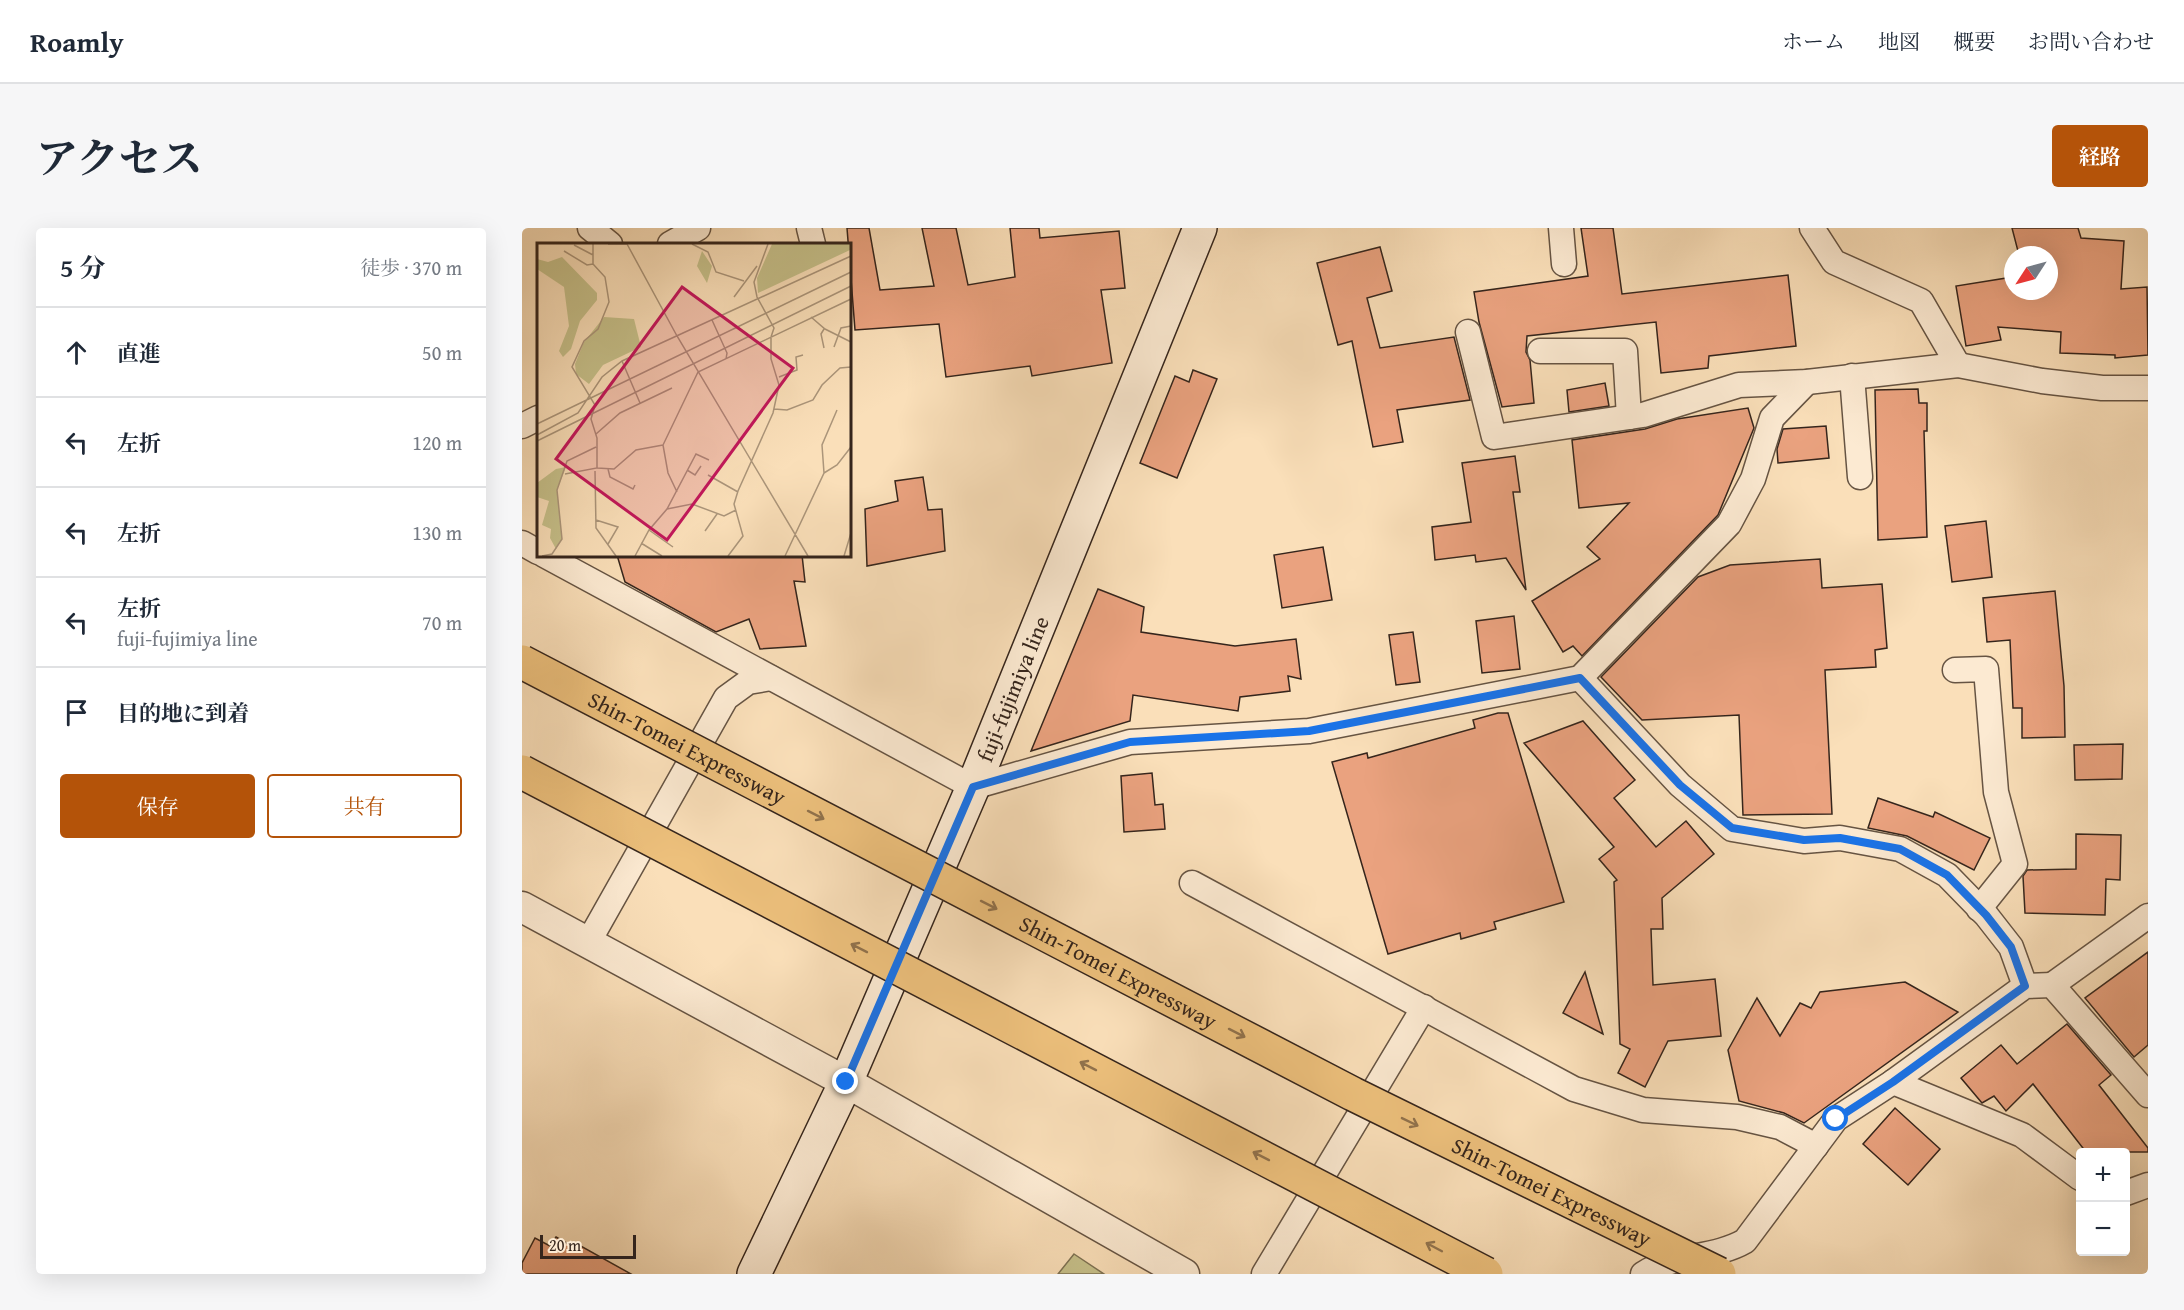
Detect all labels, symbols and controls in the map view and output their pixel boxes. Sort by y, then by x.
text: Roamly [30,21,124,62]
text: ホーム [1782,26,1845,57]
text: 地図 [1878,26,1920,57]
text: 概要 [1953,26,1995,57]
text: お問い合わせ [2028,26,2154,57]
button: 経路 [2052,125,2148,187]
text: アクセス [36,127,203,188]
inset map [537,243,850,556]
north arrow [2004,246,2058,300]
text: 5 分 [60,248,105,287]
text: 徒歩 · 370 m [360,253,462,282]
icon: ahead [60,336,93,369]
text: 直進 [117,337,161,369]
text: 50 m [422,338,462,367]
icon: left [60,426,93,459]
text: 左折 [117,427,161,459]
text: 120 m [412,428,462,457]
icon: left [60,516,93,549]
text: 左折 [117,517,161,549]
text: 130 m [412,518,462,547]
text: 左折 [117,592,161,624]
icon: left [60,606,93,639]
text: 70 m [422,608,462,637]
street label: fuji-fujimiya line [969,611,1057,767]
text: fuji-fujimiya line [117,624,258,653]
street label: Shin-Tomei Expressway [583,683,791,812]
icon: arrive [60,696,93,729]
text: 目的地に到着 [117,697,249,729]
button: 保存 [60,774,255,838]
button: 共有 [267,774,462,838]
one-way arrow [807,809,825,821]
one-way arrow [980,899,998,911]
street label: Shin-Tomei Expressway [1014,907,1223,1037]
one-way arrow [851,941,869,953]
one-way arrow [1227,1028,1245,1039]
one-way arrow [1080,1060,1098,1072]
route end [832,1068,858,1094]
route start [1822,1105,1848,1131]
one-way arrow [1401,1117,1419,1128]
street label: Shin-Tomei Expressway [1446,1129,1657,1254]
map controls [2076,1148,2130,1256]
button: + [2076,1148,2130,1202]
one-way arrow [1253,1150,1271,1161]
button: − [2076,1202,2130,1256]
scale bar [540,1232,636,1260]
text: 20 m [549,1233,581,1257]
one-way arrow [1426,1241,1443,1253]

